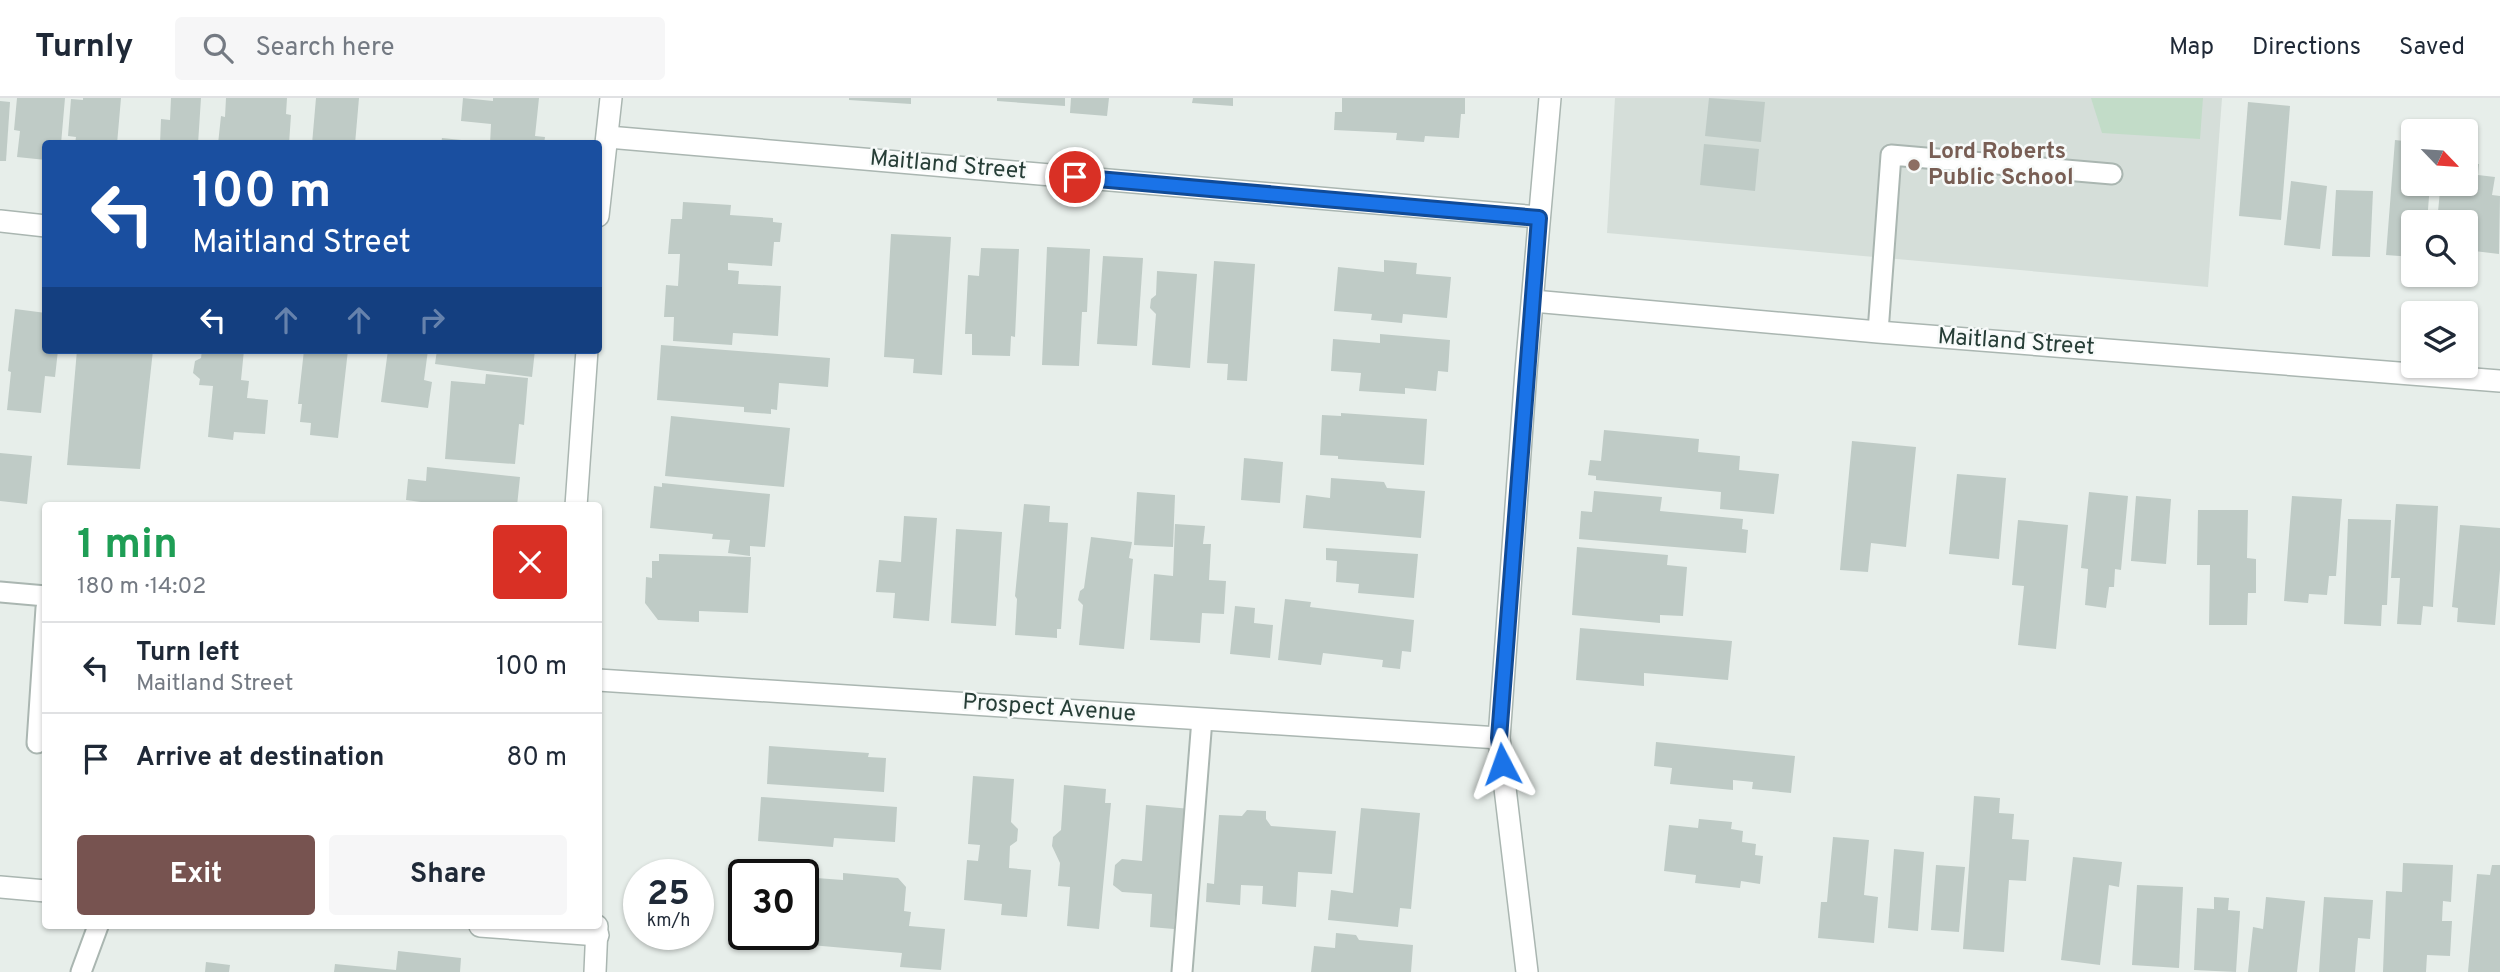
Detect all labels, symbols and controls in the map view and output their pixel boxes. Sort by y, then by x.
search box [175,17,665,80]
text: Turnly [35,27,133,69]
icon: search [199,29,237,67]
text: Search here [255,32,394,65]
text: Map [2169,33,2214,63]
text: Directions [2252,33,2361,63]
text: Saved [2399,33,2465,63]
north arrow [2401,119,2478,196]
map controls [2401,119,2478,378]
place label: Lord Roberts Public School [1928,138,2074,193]
street label: Maitland Street [868,145,1028,187]
pin [1045,147,1105,207]
marker: Lord Roberts Public School [1906,157,1922,173]
icon: arrive [1056,158,1094,196]
text: 100 m [192,163,331,225]
icon: left [77,168,168,259]
button: search [2401,210,2478,287]
text: Maitland Street [192,224,411,264]
icon: left [194,301,232,339]
icon: ahead [267,301,305,339]
icon: ahead [340,301,378,339]
icon: right [413,301,451,339]
button: layers [2401,301,2478,378]
street label: Maitland Street [1937,323,2095,363]
text: 1 min [77,520,178,573]
button: close [493,525,567,599]
text: 180 m · 14:02 [77,573,206,602]
text: Turn left [136,637,240,670]
icon: left [77,649,115,687]
text: 100 m [496,651,567,684]
text: Maitland Street [136,670,293,699]
street label: Prospect Avenue [961,688,1137,730]
position arrow [1465,727,1539,801]
icon: arrive [77,740,115,778]
text: Arrive at destination [136,742,384,775]
text: 80 m [507,742,567,775]
button: Exit [77,835,315,915]
button: Share [329,835,567,915]
speed limit sign: 30 [728,859,819,950]
text: 25 [647,873,690,917]
text: km/h [647,910,690,933]

